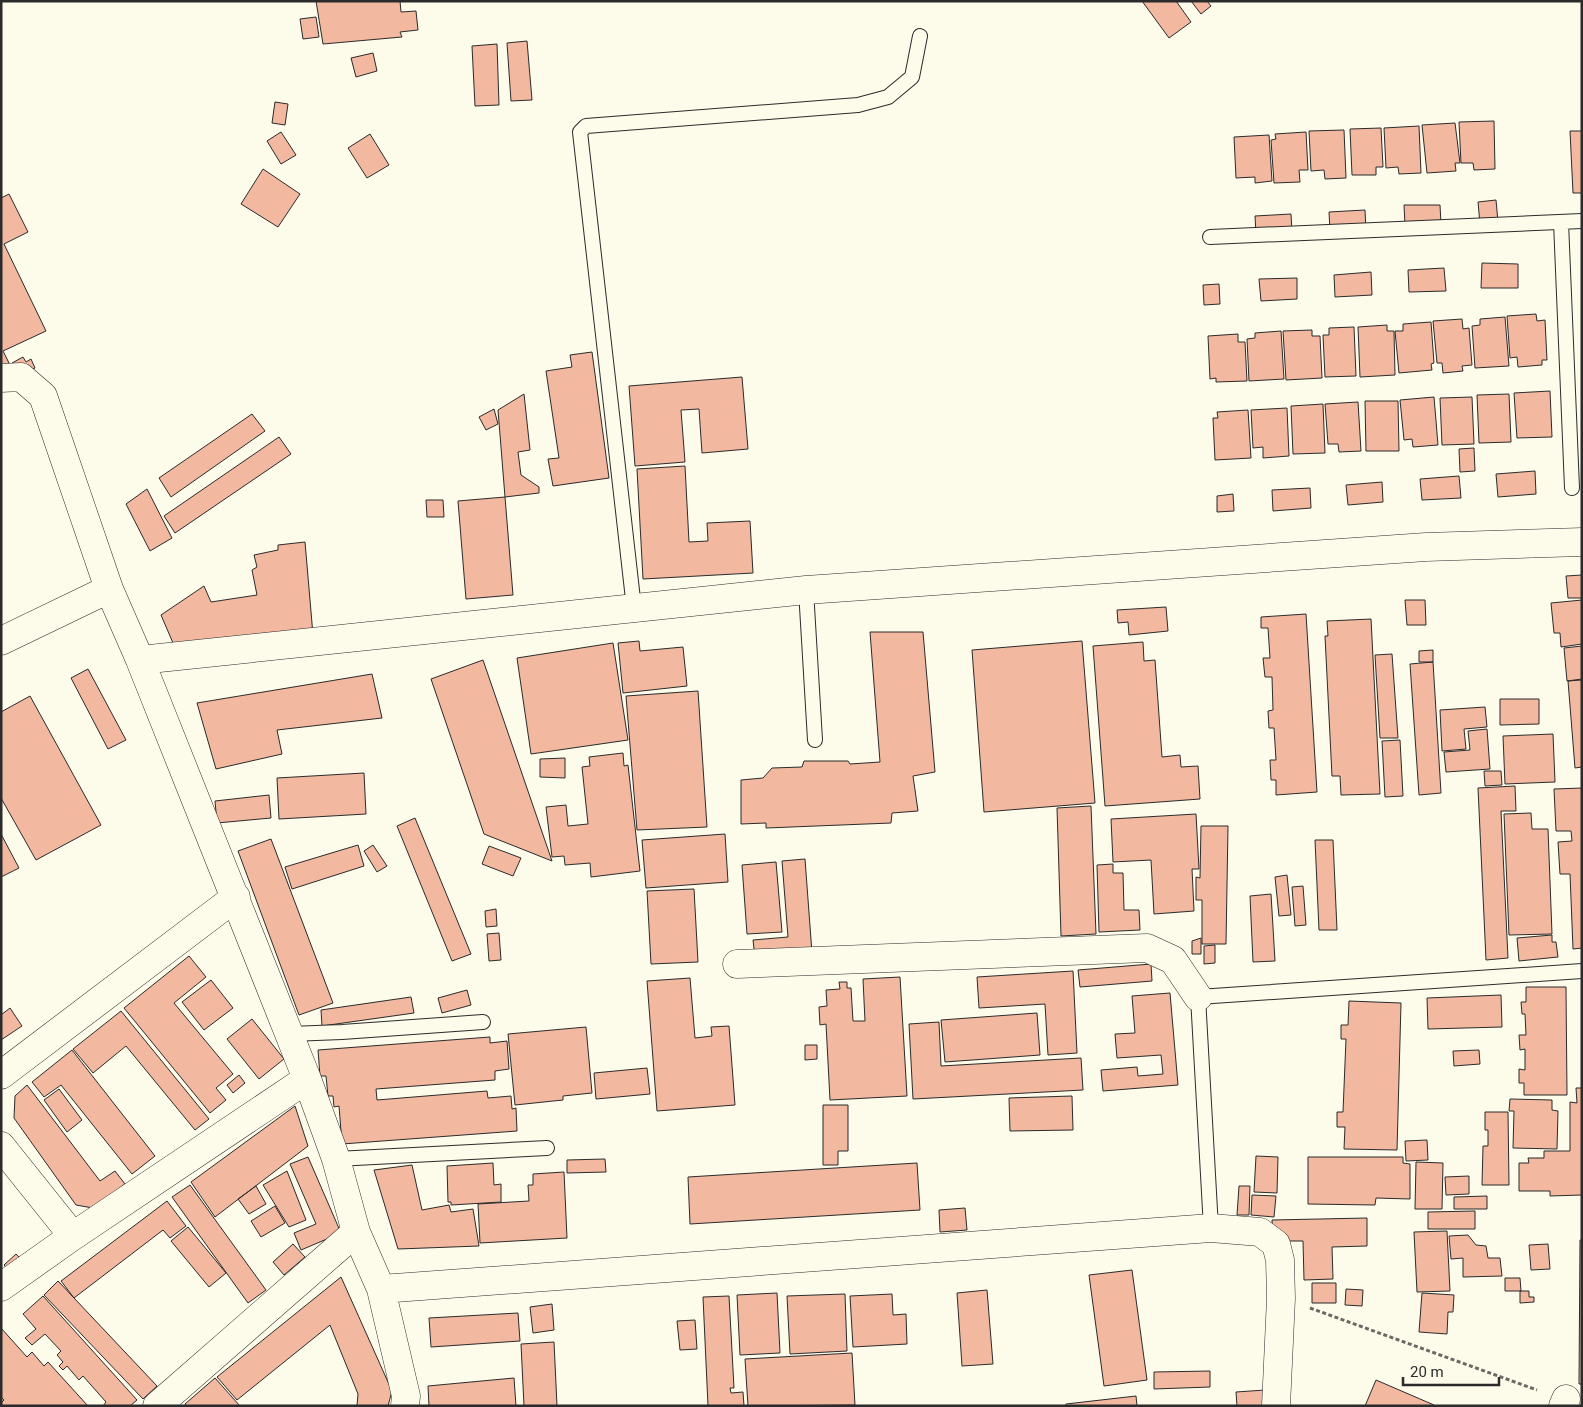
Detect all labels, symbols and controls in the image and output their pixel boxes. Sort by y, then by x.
scale bar [1403,1354,1499,1386]
text: 20 m [1410,1363,1444,1381]

